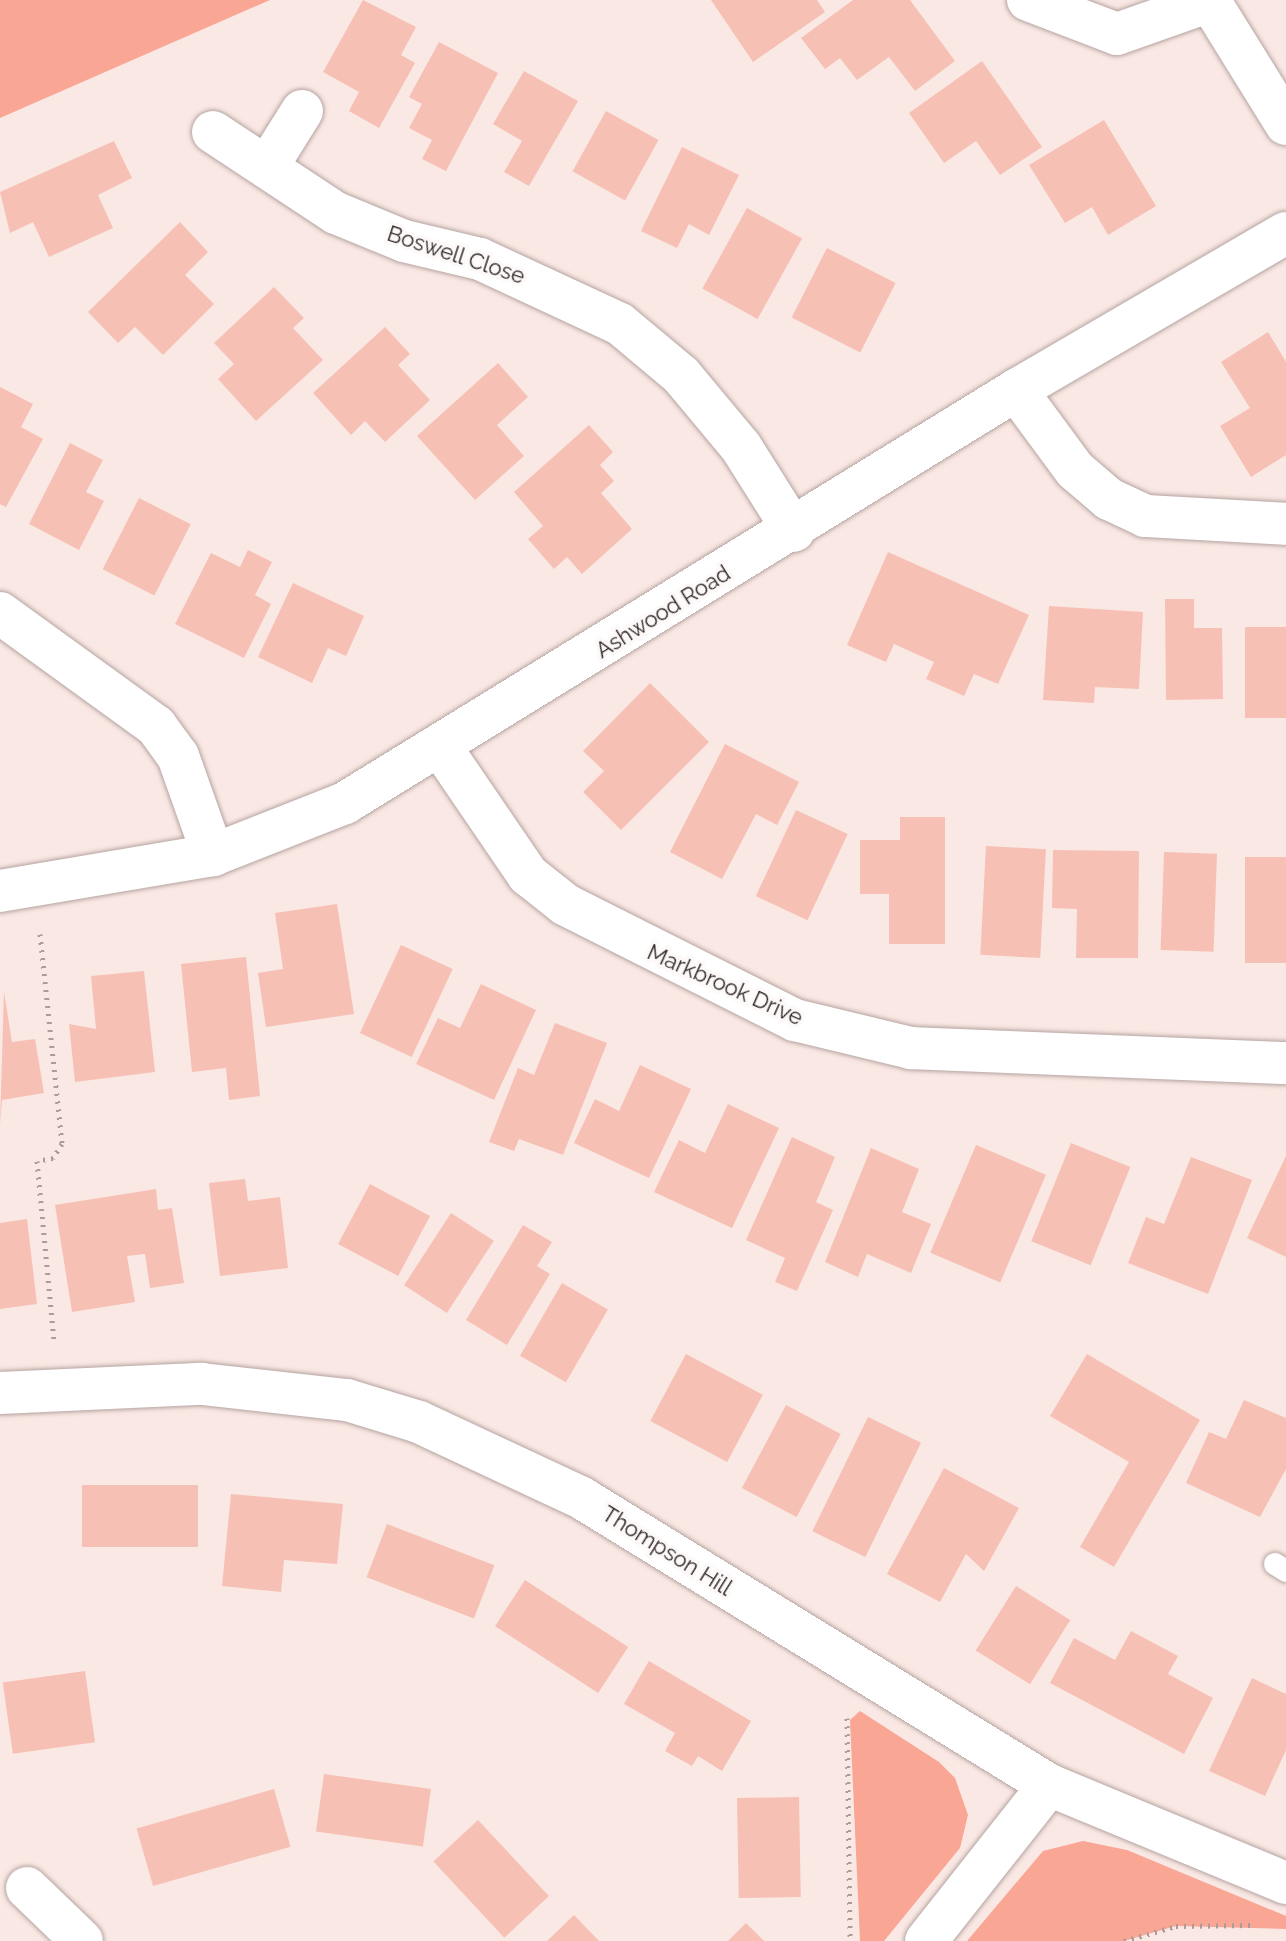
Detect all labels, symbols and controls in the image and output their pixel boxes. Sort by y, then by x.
street label: Boswell Close [384,220,528,290]
street label: Ashwood Road [591,560,735,664]
street label: Markbrook Drive [643,939,807,1031]
street label: Thompson Hill [597,1501,737,1601]

